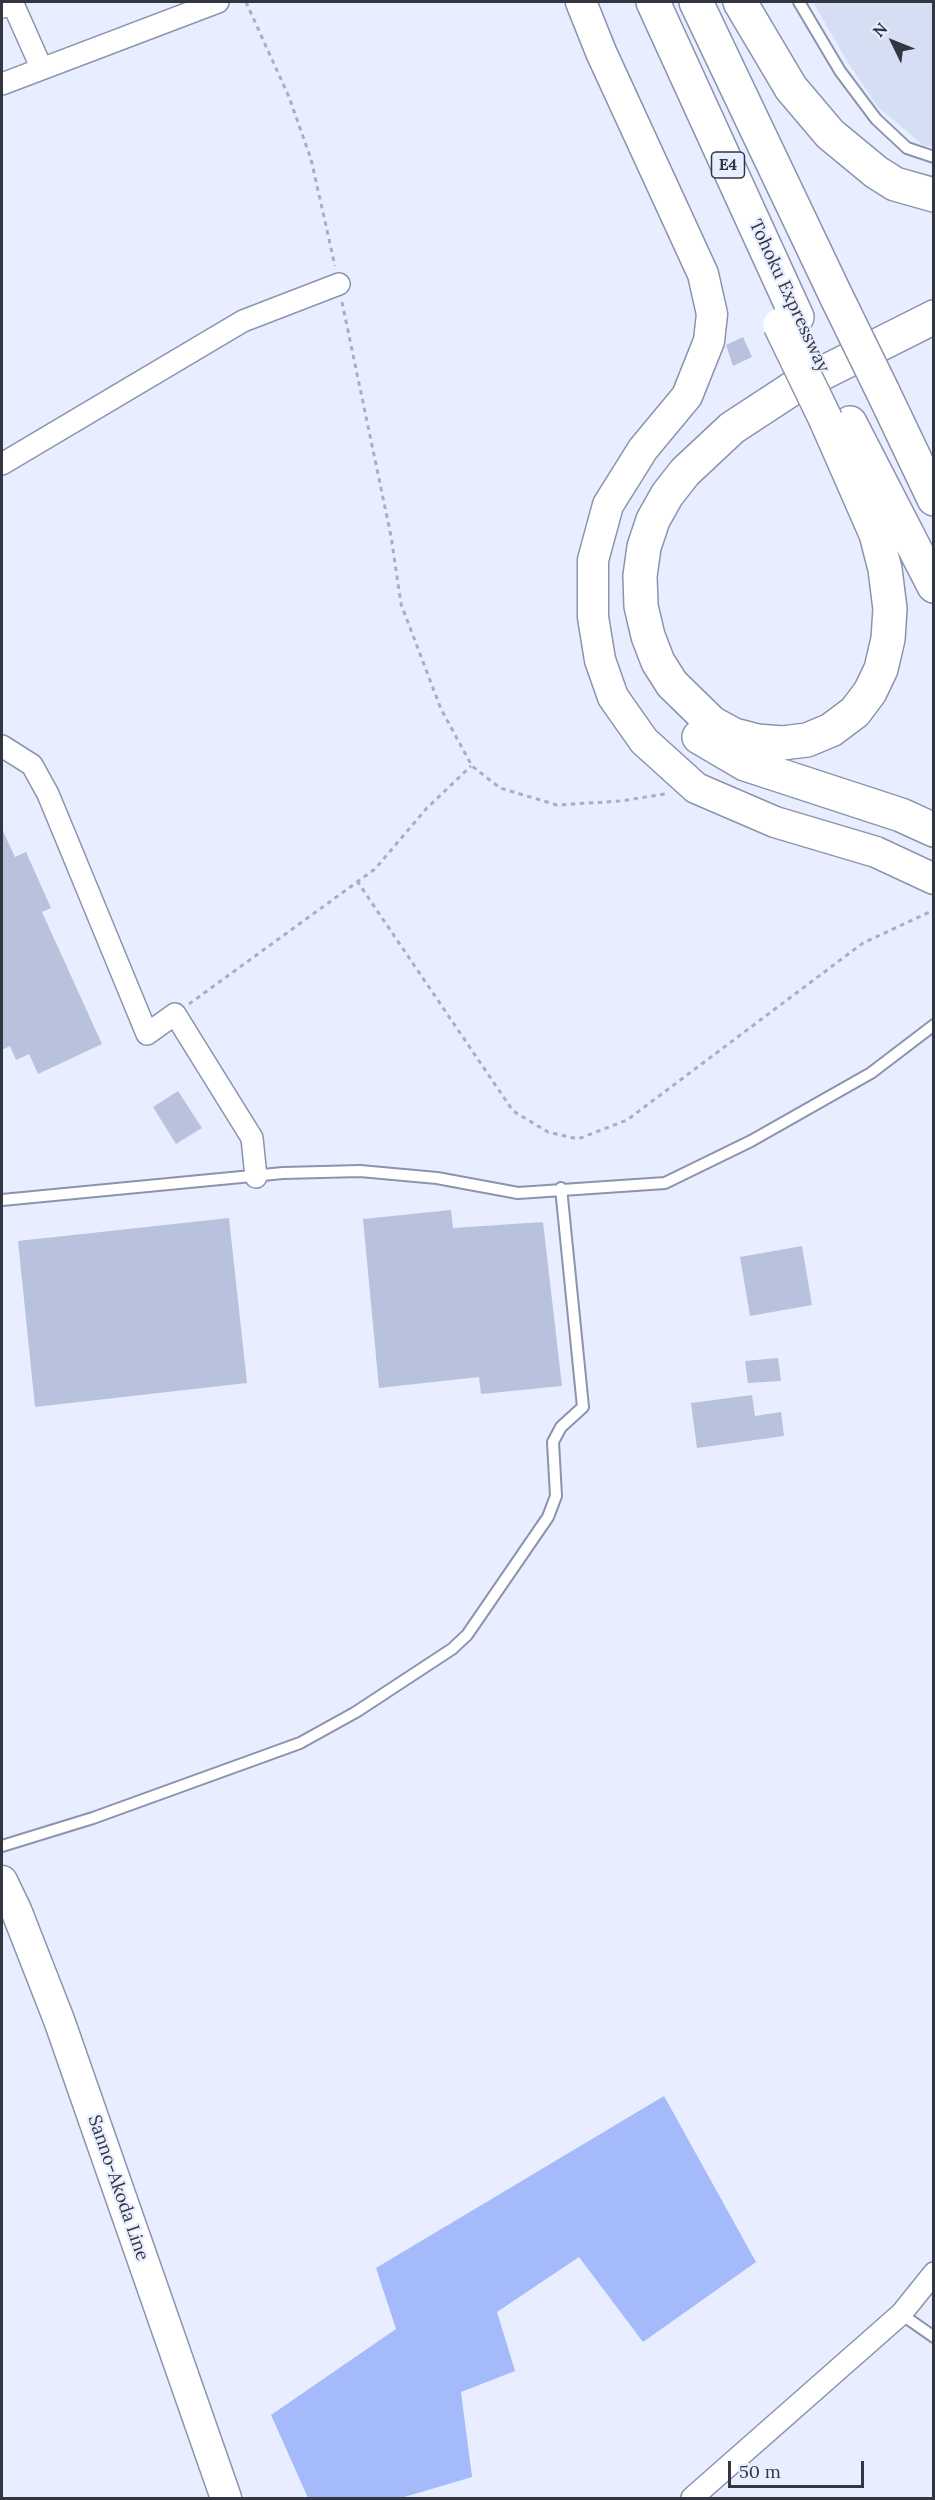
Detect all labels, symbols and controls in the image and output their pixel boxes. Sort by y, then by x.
north arrow [863,12,923,72]
text: N [868,18,891,41]
road number: E4 [712,152,744,178]
street label: Tohoku Expressway [744,216,834,376]
street label: Sanno-Akoda Line [83,2112,153,2264]
scale bar [731,2449,868,2487]
text: 50 m [739,2460,781,2483]

